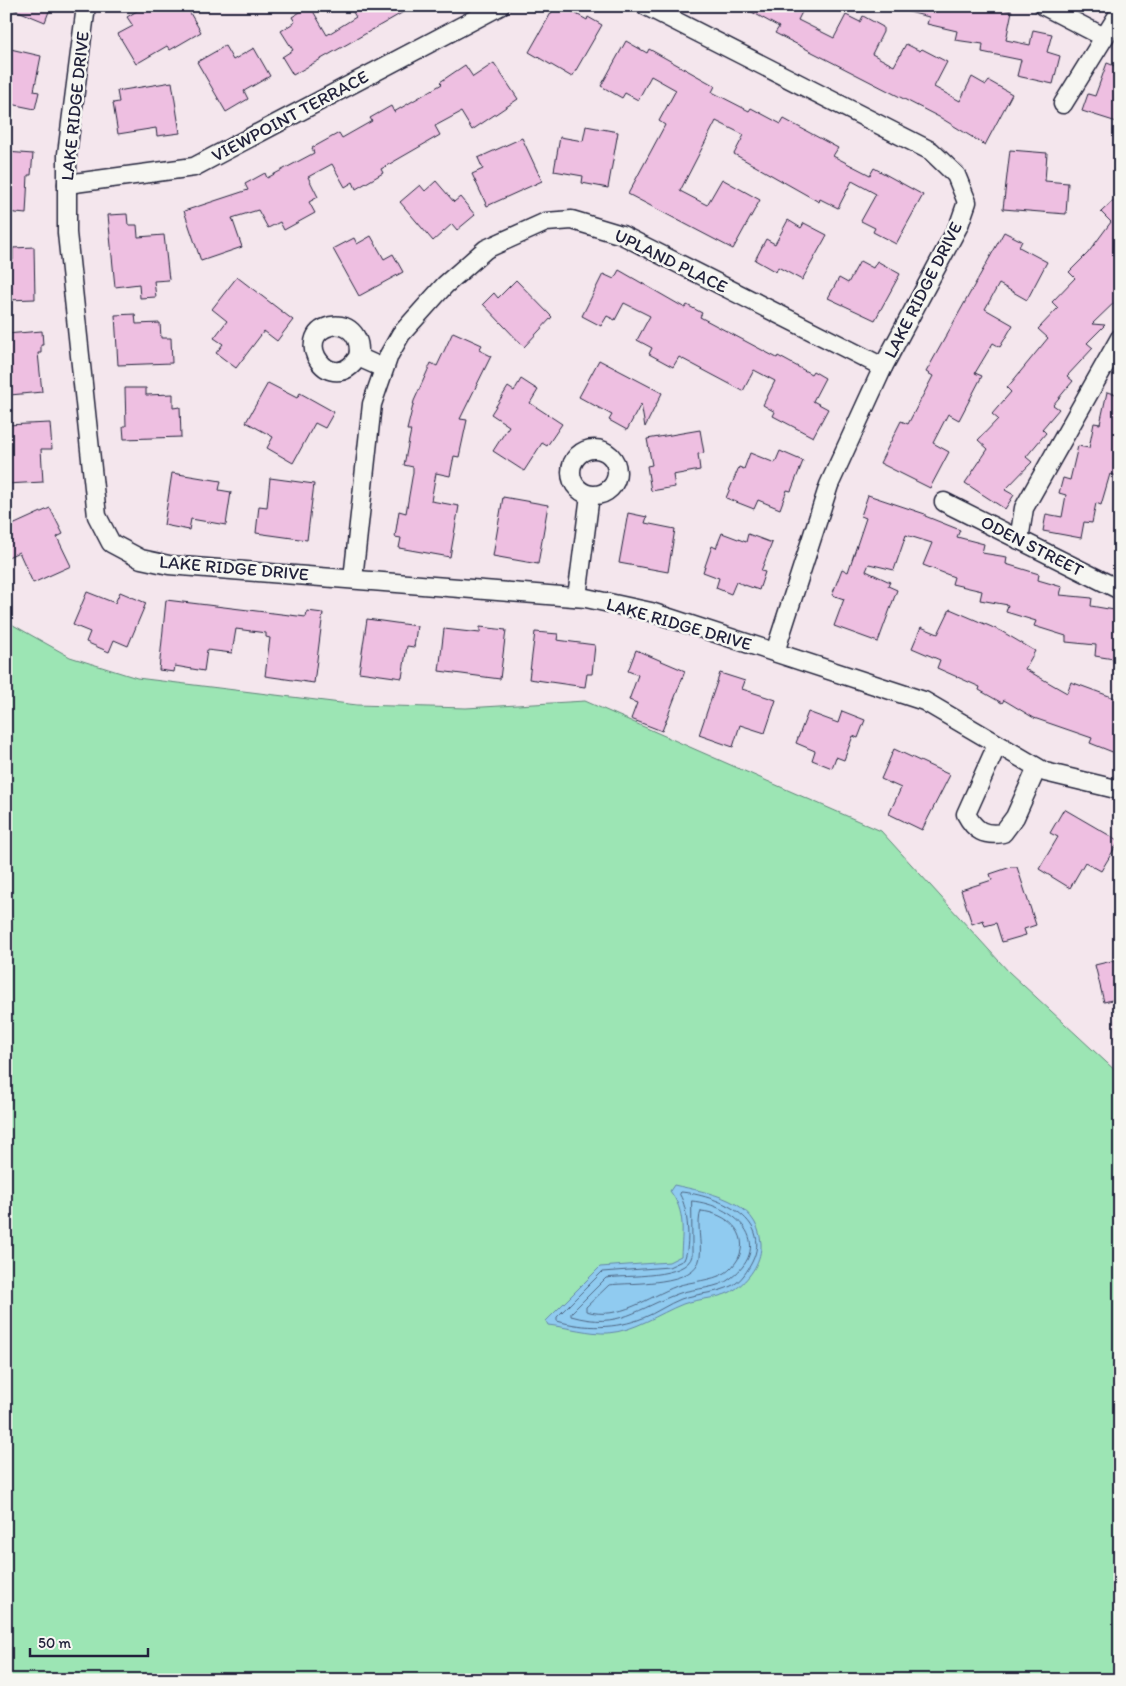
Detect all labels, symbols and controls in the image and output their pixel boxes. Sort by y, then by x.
street label: LAKE RIDGE DRIVE [56,30,94,182]
street label: VIEWPOINT TERRACE [208,65,372,167]
street label: LAKE RIDGE DRIVE [879,218,967,362]
street label: UPLAND PLACE [611,224,731,298]
street label: ODEN STREET [977,511,1087,581]
street label: LAKE RIDGE DRIVE [158,550,310,586]
street label: LAKE RIDGE DRIVE [604,593,754,655]
scale bar [30,1626,148,1658]
text: 50 m [38,1634,71,1652]

